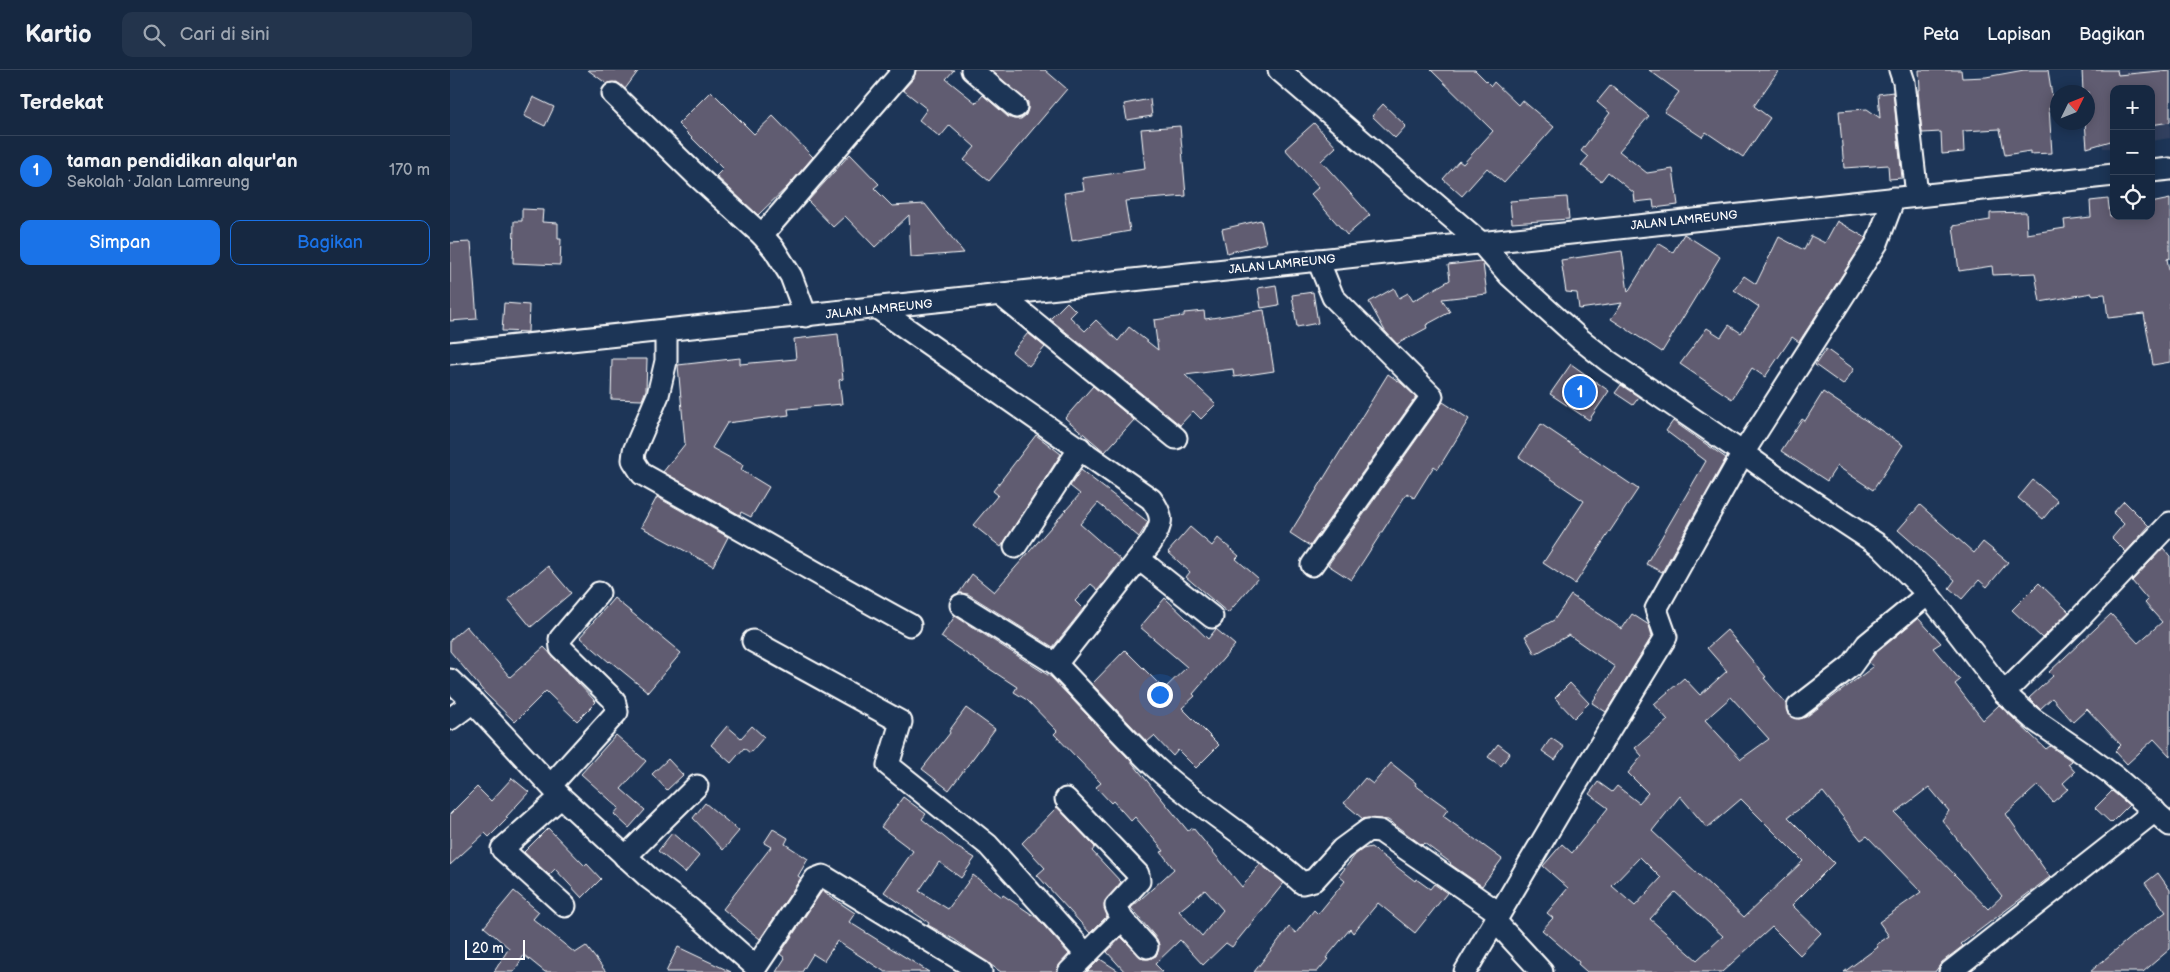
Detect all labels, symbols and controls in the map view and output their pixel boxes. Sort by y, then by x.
search box [122,12,472,57]
text: Kartio [25,20,92,49]
icon: search [140,21,168,49]
text: Cari di sini [180,23,270,46]
text: Peta [1923,24,1959,45]
text: Lapisan [1987,24,2051,45]
text: Bagikan [2079,24,2145,45]
north arrow [2050,85,2095,130]
map controls [2110,85,2155,220]
button: + [2110,85,2155,130]
text: Terdekat [20,90,104,115]
button: − [2110,130,2155,175]
text: taman pendidikan alqur'an [67,150,298,173]
text: 1 [33,161,39,180]
text: 170 m [389,161,430,180]
text: Sekolah · Jalan Lamreung [67,173,250,192]
button: locate [2110,175,2155,220]
street label: JALAN LAMREUNG [1630,207,1738,234]
button: Simpan [20,220,220,265]
button: Bagikan [230,220,430,265]
street label: JALAN LAMREUNG [1228,251,1336,278]
street label: JALAN LAMREUNG [825,296,933,323]
pin: 1 [1564,373,1596,411]
your location [1147,682,1173,708]
scale bar [465,937,525,960]
text: 20 m [472,940,504,957]

